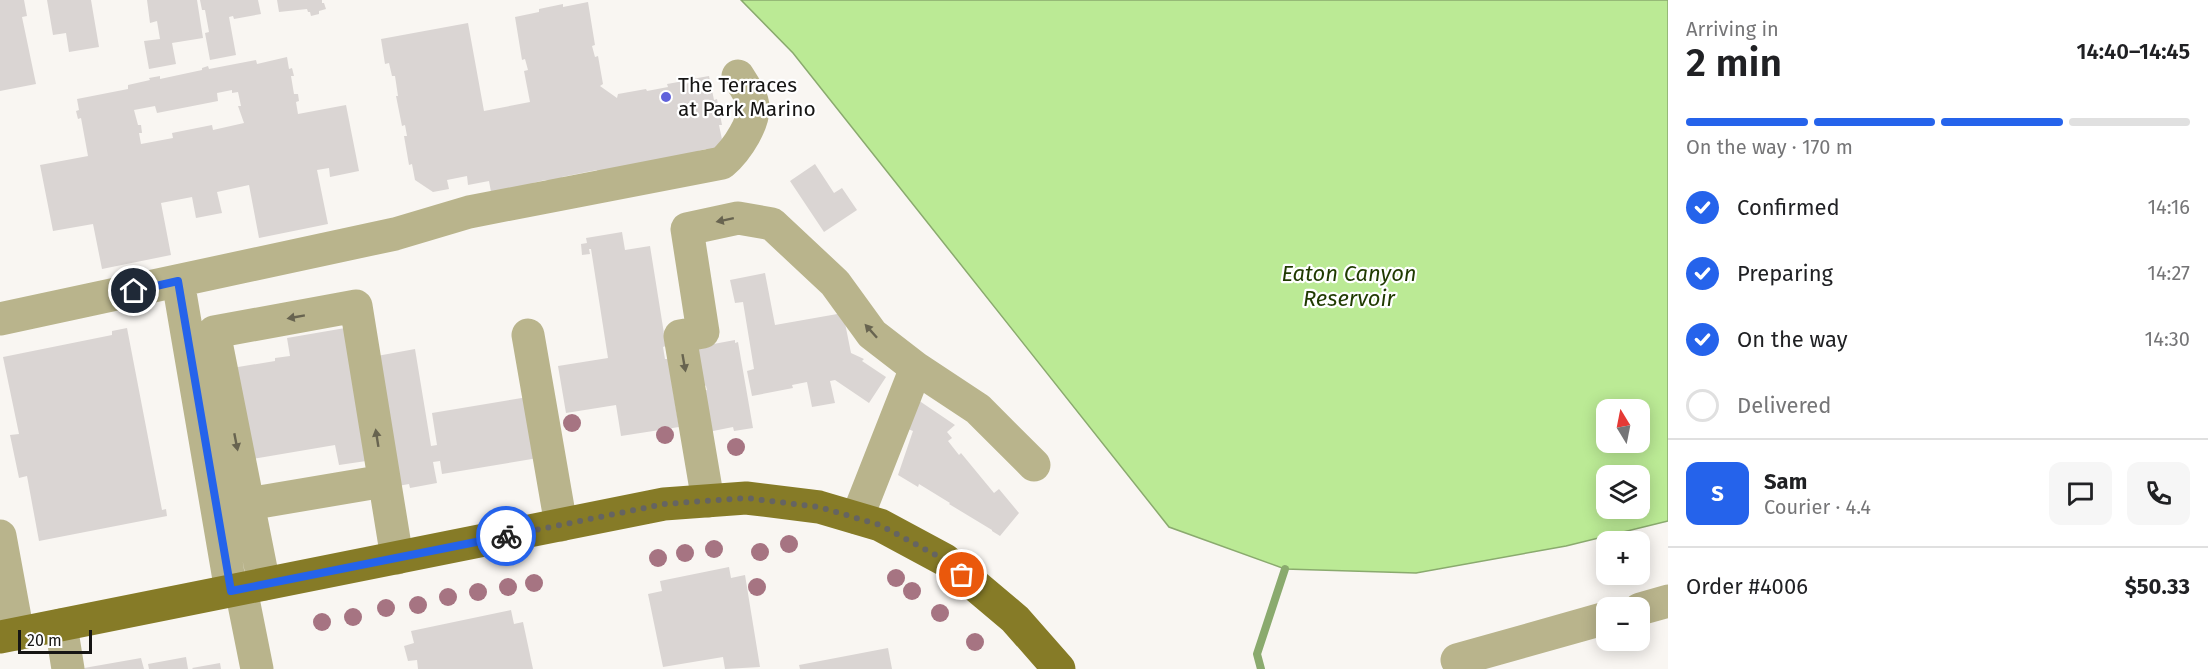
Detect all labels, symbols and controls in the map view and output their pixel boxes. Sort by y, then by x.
text: Arriving in [1686,17,1779,41]
text: 14:40–14:45 [2077,38,2190,65]
text: 2 min [1686,40,1782,86]
place label: The Terraces at Park Marino [678,72,816,122]
marker: The Terraces at Park Marino [659,90,673,104]
text: On the way · 170 m [1686,135,1853,159]
icon: check [1686,191,1719,224]
text: Confirmed [1737,194,1840,221]
text: 14:16 [2147,195,2190,219]
one-way arrow [715,216,734,226]
icon: check [1686,257,1719,290]
water label: Eaton Canyon Reservoir [1281,260,1417,312]
text: Preparing [1737,260,1833,287]
text: 14:27 [2147,261,2190,285]
pin [108,265,159,316]
icon: home [117,274,150,307]
one-way arrow [286,313,305,322]
icon: check [1686,323,1719,356]
one-way arrow [864,324,878,339]
text: On the way [1737,326,1848,353]
text: 14:30 [2145,327,2190,351]
one-way arrow [680,354,689,373]
text: Delivered [1737,392,1832,419]
north arrow [1596,399,1650,453]
map controls [1596,399,1650,651]
one-way arrow [372,428,381,447]
one-way arrow [232,433,241,452]
button: chat [2049,462,2112,525]
button: phone [2127,462,2190,525]
button: layers [1596,465,1650,519]
text: Sam [1764,468,1807,495]
text: S [1711,480,1724,507]
text: Courier · 4.4 [1764,495,1871,519]
courier [476,506,536,566]
icon: bike [490,520,523,553]
button: + [1596,531,1650,585]
pin [936,549,987,600]
icon: bag [945,558,978,591]
text: Order #4006 [1686,573,1808,600]
text: $50.33 [2125,573,2190,600]
button: − [1596,597,1650,651]
scale bar [18,627,92,654]
text: 20 m [27,631,62,650]

